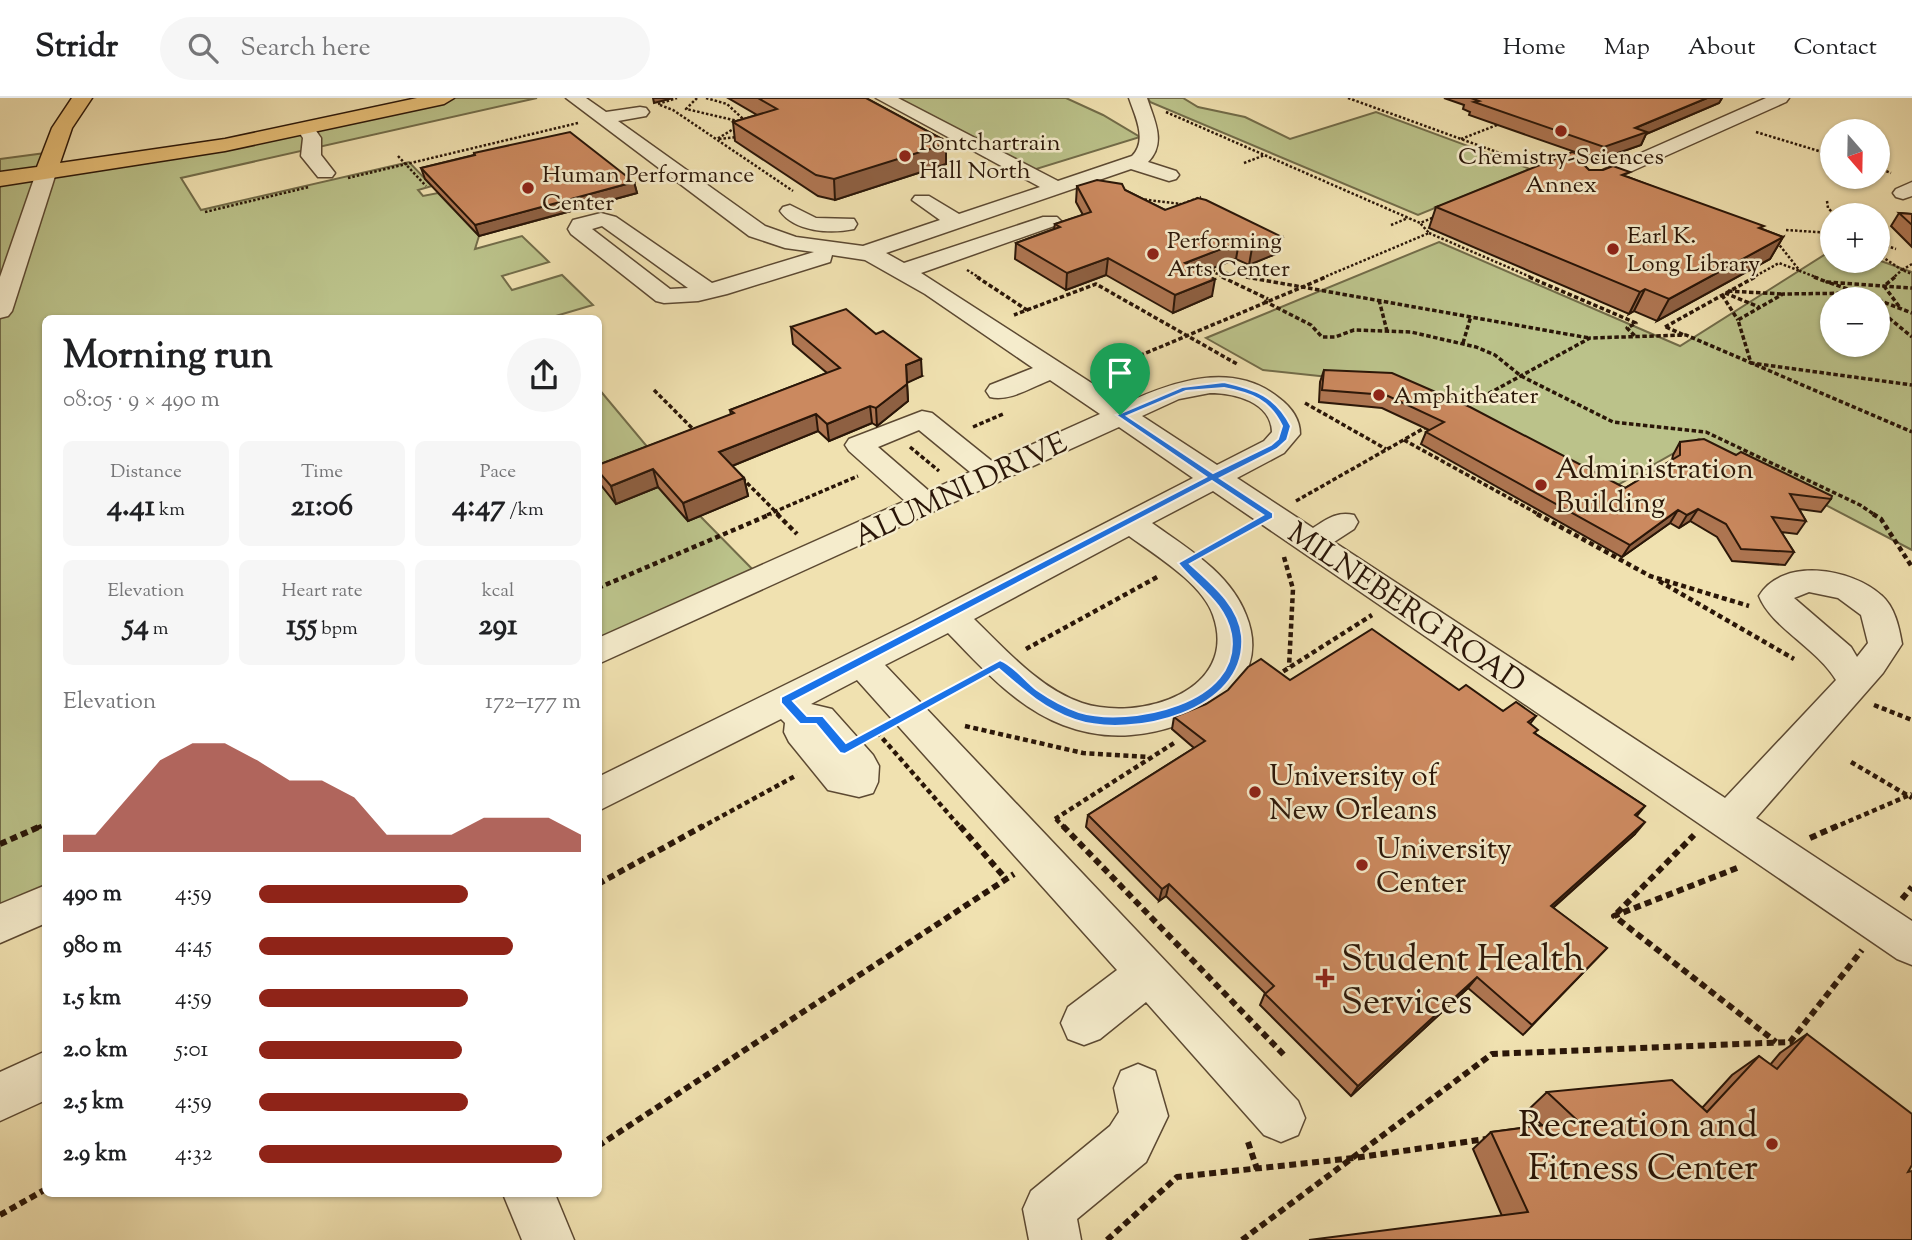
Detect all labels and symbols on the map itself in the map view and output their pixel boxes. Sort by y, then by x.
north arrow [1820,119,1890,189]
marker: Chemistry-Sciences Annex [1553,123,1569,139]
place label: Pontchartrain Hall North [919,127,1061,189]
place label: Chemistry-Sciences Annex [1458,141,1664,203]
marker: Pontchartrain Hall North [897,148,913,164]
place label: Human Performance Center [542,159,755,221]
marker: Human Performance Center [520,180,536,196]
place label: Earl K. Long Library [1627,220,1760,282]
place label: Performing Arts Center [1167,225,1290,287]
marker: Earl K. Long Library [1605,241,1621,257]
marker: Performing Arts Center [1145,246,1161,262]
pin [1090,343,1150,415]
place label: Amphitheater [1393,380,1539,414]
marker: Amphitheater [1371,387,1387,403]
street label: ALUMNI DRIVE [847,423,1075,560]
place label: Administration Building [1555,449,1754,526]
marker: Administration Building [1533,477,1549,493]
street label: MILNEBERG ROAD [1278,513,1533,705]
place label: University of New Orleans [1269,756,1440,833]
marker: University of New Orleans [1247,784,1263,800]
place label: University Center [1376,829,1512,906]
marker: University Center [1354,857,1370,873]
place label: Student Health Services [1341,934,1585,1031]
marker: Student Health Services [1315,968,1335,988]
place label: Recreation and Fitness Center [1518,1100,1758,1197]
marker: Recreation and Fitness Center [1764,1136,1780,1152]

